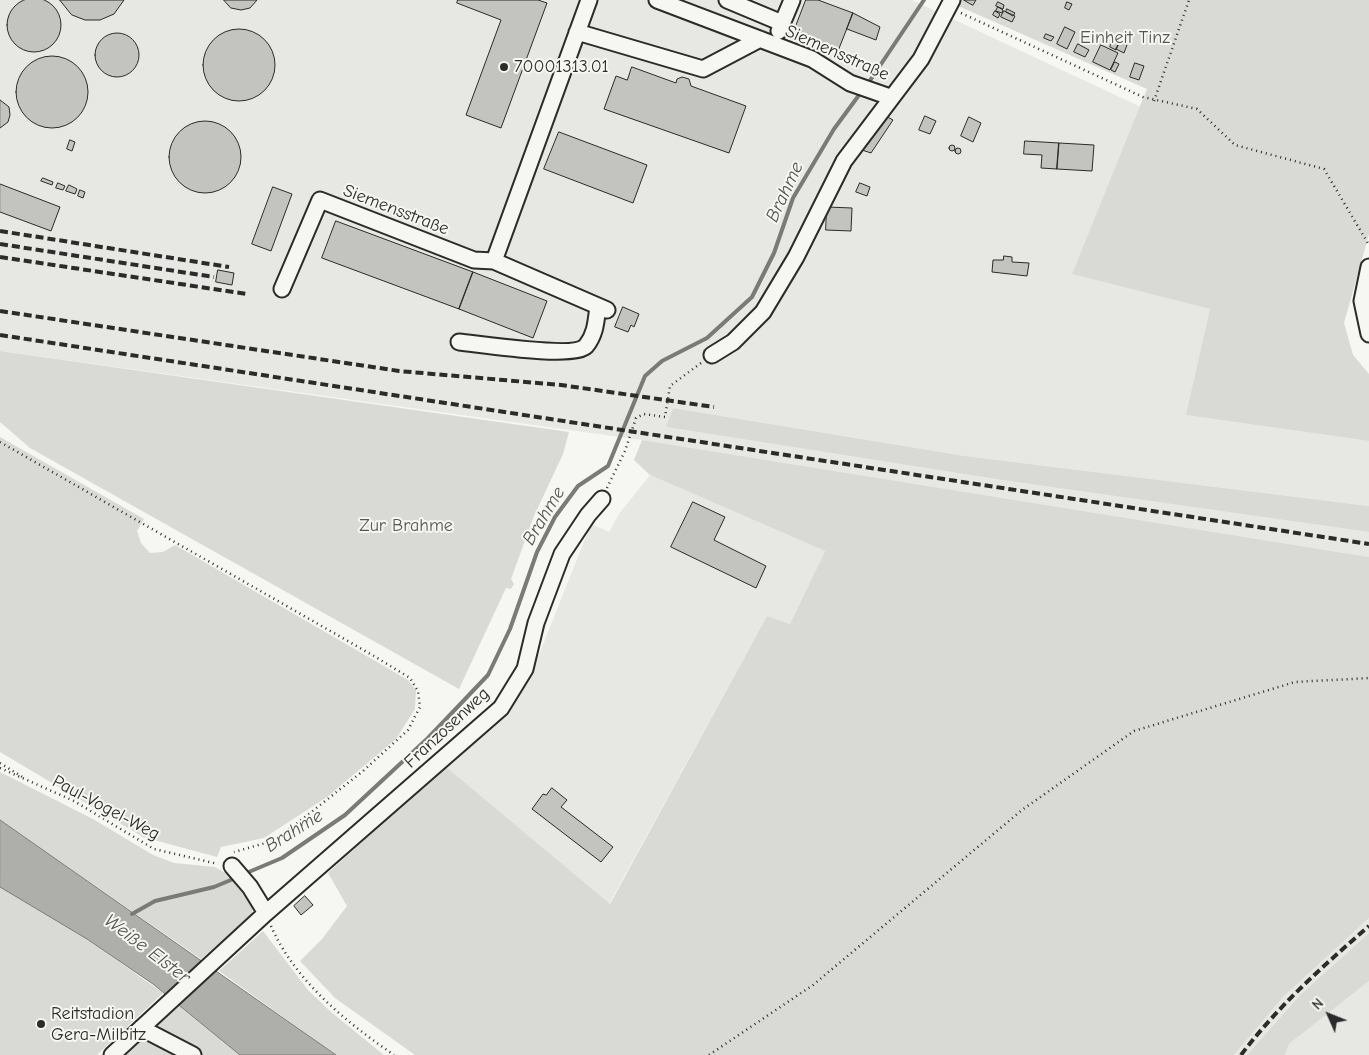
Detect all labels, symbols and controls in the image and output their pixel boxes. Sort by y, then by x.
street label: Siemensstraße [782,20,892,86]
park label: Einheit Tinz [1080,27,1170,49]
place label: 70001313.01 [514,56,609,78]
marker: 70001313.01 [498,61,510,73]
water label: Brahme [761,158,809,226]
street label: Siemensstraße [340,180,452,240]
water label: Brahme [518,483,570,549]
park label: Zur Brahme [359,515,453,537]
street label: Franzosenweg [400,683,494,773]
street label: Paul-Vogel-Weg [49,771,163,845]
water label: Brahme [261,804,327,858]
water label: Weiße Elster [99,909,195,989]
north arrow [1304,990,1354,1040]
text: N [1309,995,1327,1013]
place label: Reitstadion Gera-Milbitz [51,1003,146,1046]
marker: Reitstadion Gera-Milbitz [35,1018,47,1030]

